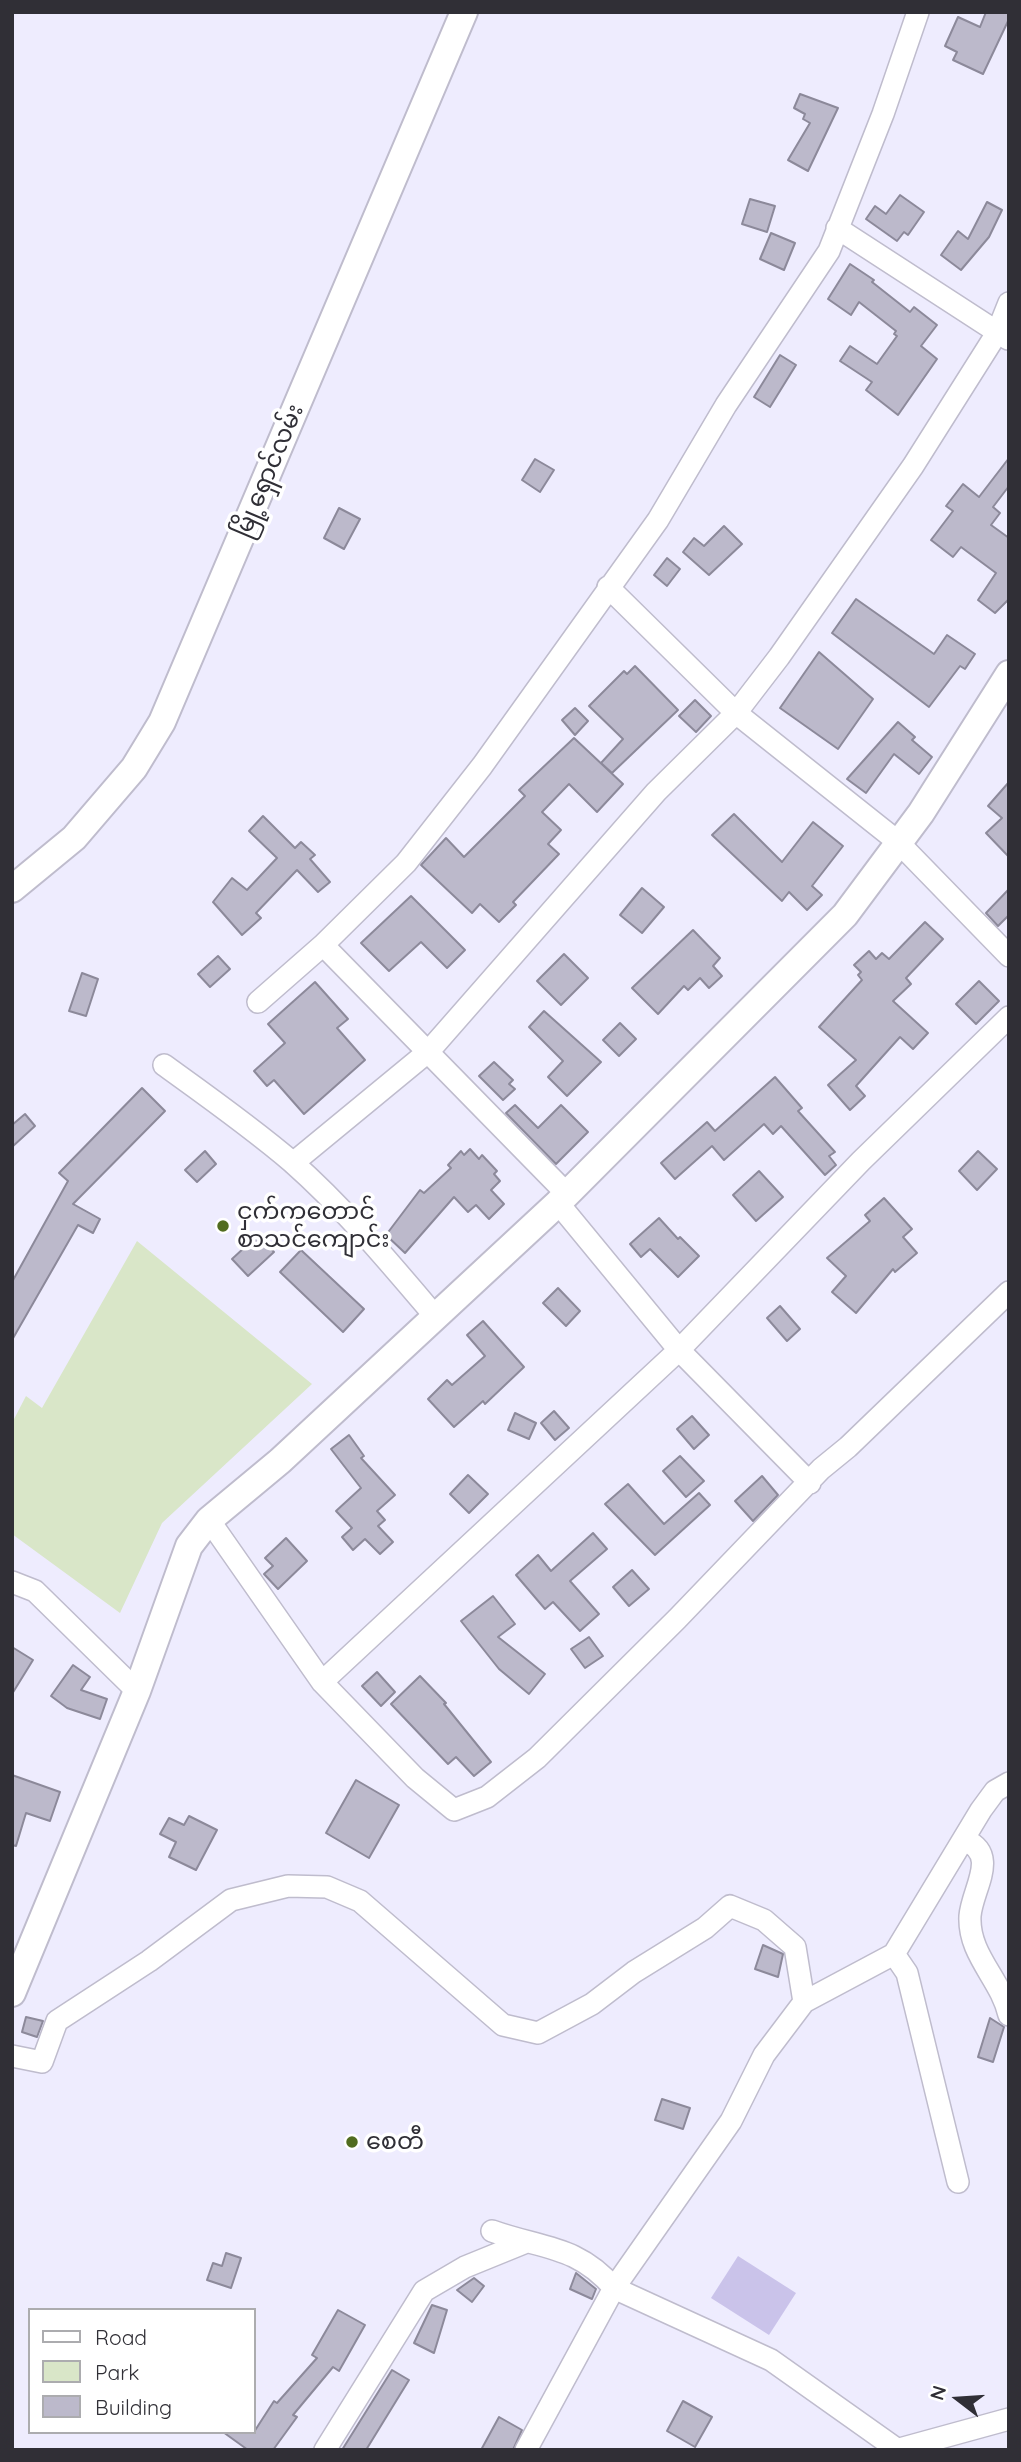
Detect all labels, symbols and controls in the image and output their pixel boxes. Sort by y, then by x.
street label: မြို့ရှောင်လမ်း [228,400,310,542]
place label: ငှက်ကတောင် စာသင်ကျောင်း [237,1198,390,1254]
marker: ငှက်ကတောင် စာသင်ကျောင်း [215,1218,231,1234]
place label: စေတီ [366,2128,424,2156]
marker: စေတီ [344,2134,360,2150]
legend [28,2308,256,2434]
text: Road [95,2324,147,2350]
text: Park [95,2359,139,2385]
north arrow [923,2364,993,2434]
text: N [924,2383,951,2403]
text: Building [95,2394,172,2420]

